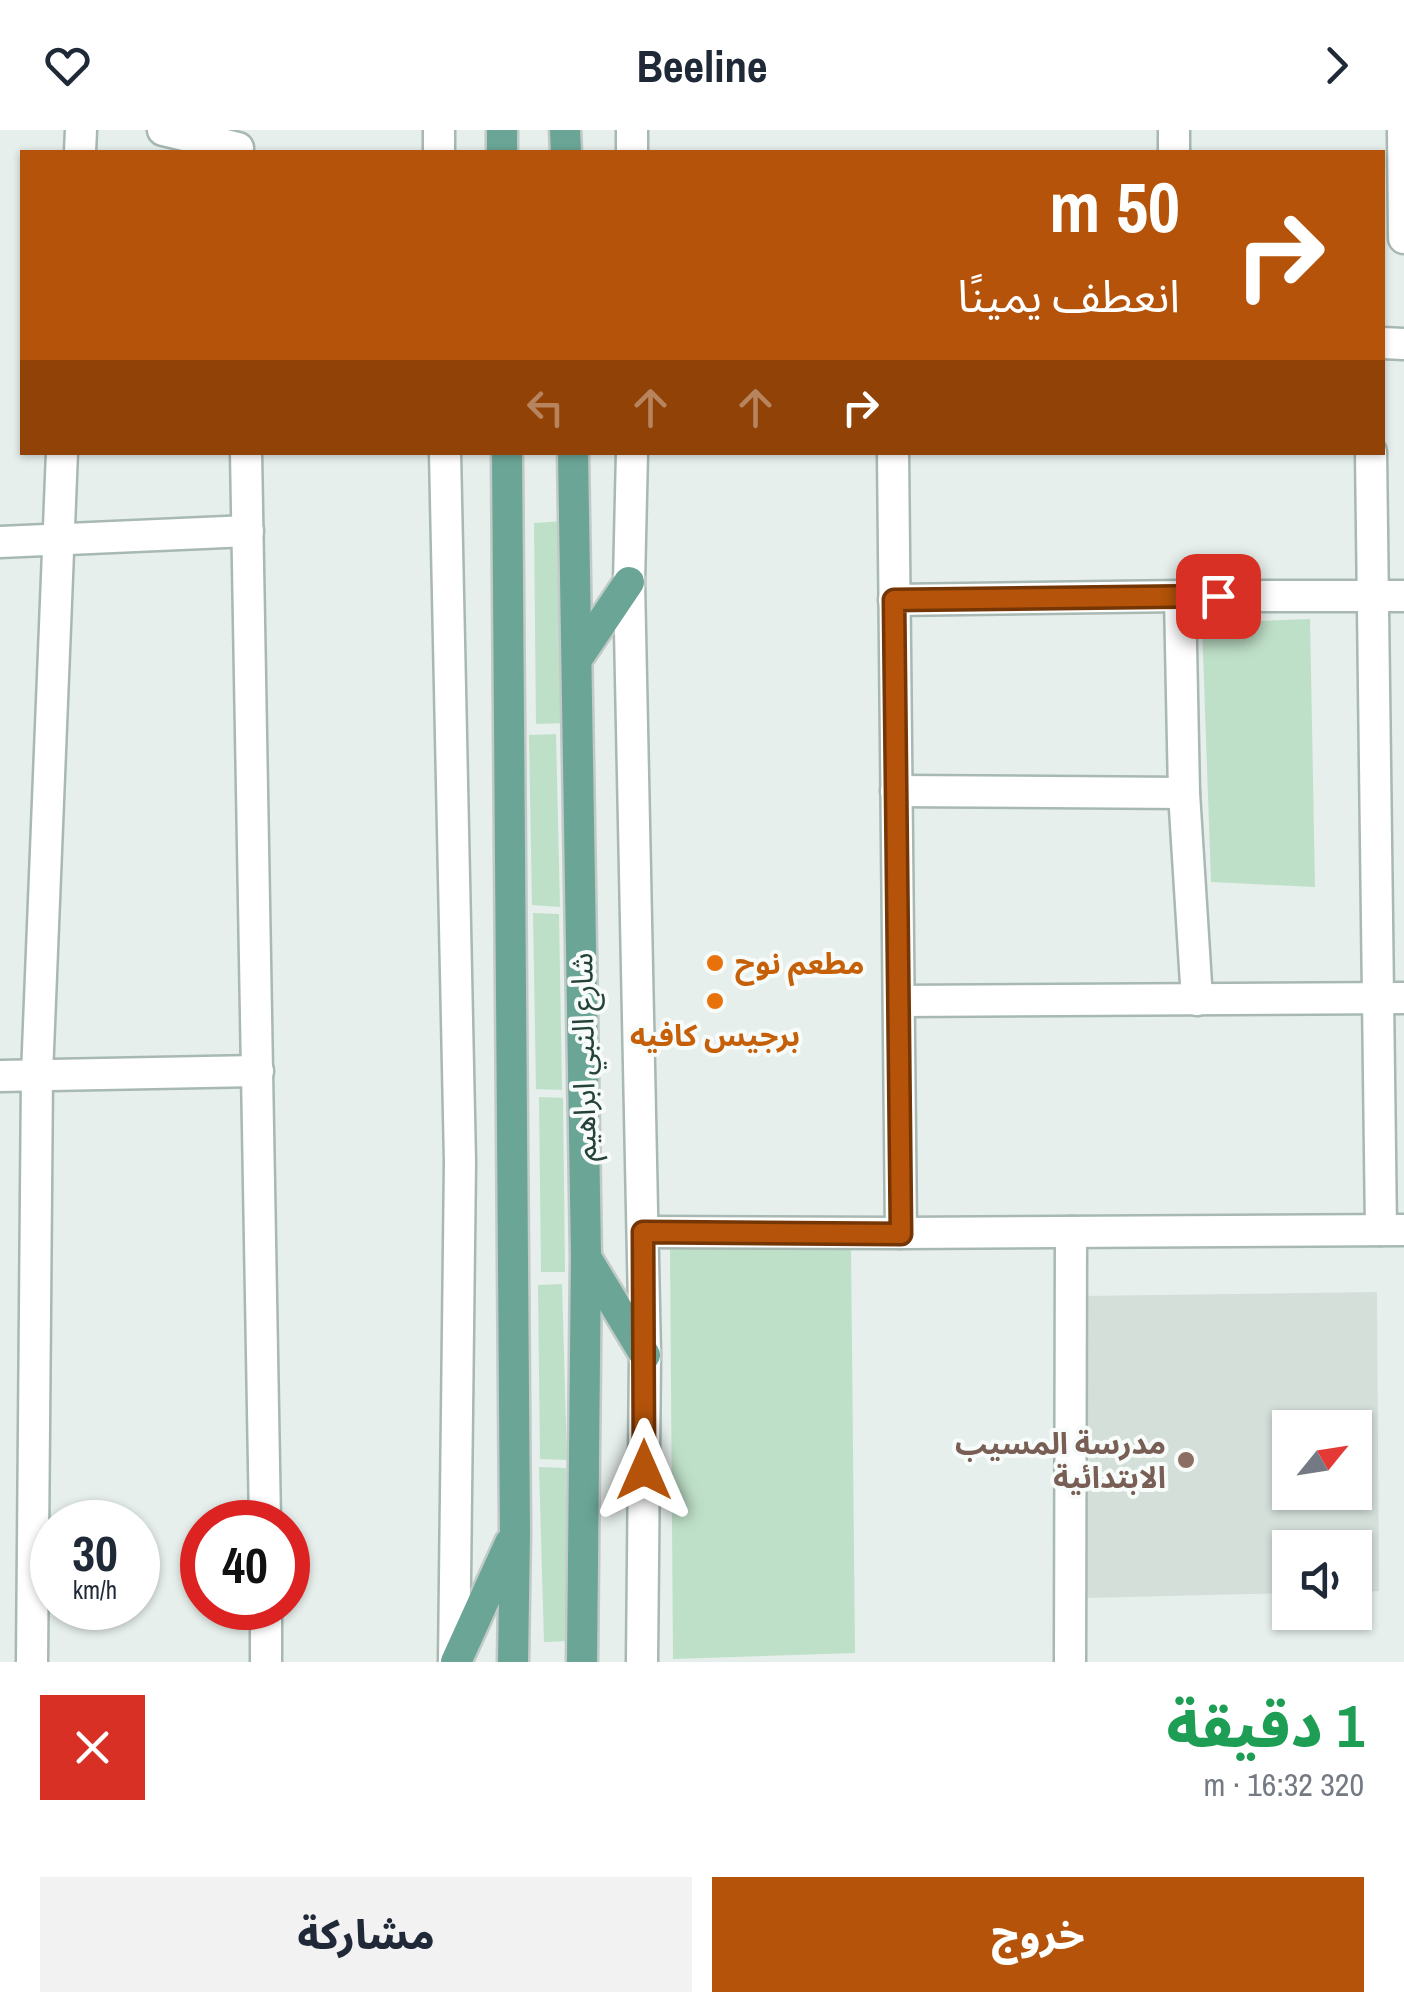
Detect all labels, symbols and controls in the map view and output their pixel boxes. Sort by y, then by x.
text: Beeline [636,35,768,96]
icon: heart [40,38,95,93]
icon: forward [1309,38,1364,93]
text: 50 m [1049,160,1180,254]
icon: right [1215,190,1345,320]
text: انعطف يمينًا [957,265,1180,326]
icon: left [518,380,573,435]
icon: ahead [623,380,678,435]
icon: ahead [728,380,783,435]
icon: right [833,380,888,435]
pin [1176,554,1261,639]
icon: arrive [1191,569,1246,624]
place label: مطعم نوح [735,943,864,987]
street label: شارع النبي ابراهيم [561,952,609,1162]
marker: مطعم نوح [704,952,726,974]
marker: برجيس كافيه [704,990,726,1012]
place label: برجيس كافيه [630,1015,800,1055]
north arrow [1272,1410,1372,1510]
map controls [1272,1410,1372,1630]
position arrow [592,1418,696,1522]
place label: مدرسة المسيب الابتدائية [955,1423,1166,1497]
marker: مدرسة المسيب الابتدائية [1175,1449,1197,1471]
speed limit sign: 40 [180,1500,310,1630]
text: 30 [72,1519,118,1587]
button: sound [1272,1530,1372,1630]
text: km/h [73,1573,117,1607]
text: 1 دقيقة [1166,1685,1364,1766]
button: close [40,1695,145,1800]
text: 320 m · 16:32 [1204,1763,1364,1806]
button: مشاركة [40,1877,692,1992]
button: خروج [712,1877,1364,1992]

